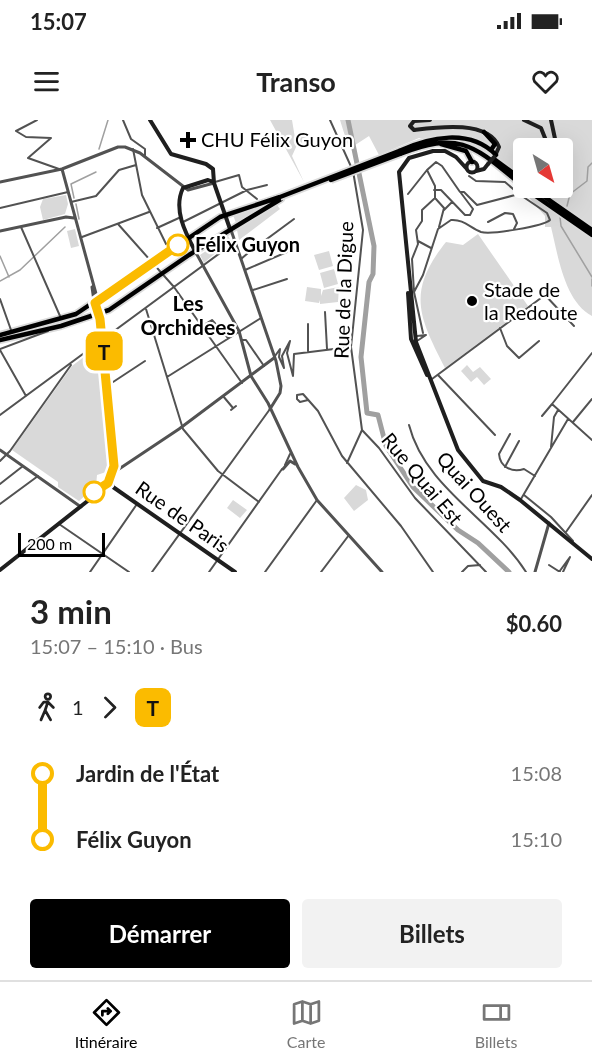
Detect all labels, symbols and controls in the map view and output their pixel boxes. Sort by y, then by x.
text: 15:07 [30,8,87,35]
icon: menu [30,65,63,98]
text: Transo [256,65,336,98]
icon: heart [529,65,562,98]
place label: CHU Félix Guyon [201,127,353,151]
marker: CHU Félix Guyon [179,131,197,149]
north arrow [513,138,573,198]
map controls [513,138,573,198]
street label: Rue de la Digue [329,221,357,359]
place label: Félix Guyon [195,232,300,256]
marker: Félix Guyon [167,234,189,256]
place label: Stade de la Redoute [484,277,578,324]
district label: Les Orchidees [140,290,236,339]
marker: Stade de la Redoute [465,294,479,308]
line badge: T [84,332,124,370]
text: T [98,339,110,364]
street label: Rue Quai Est [377,427,468,529]
street label: Quai Ouest [432,446,517,537]
street label: Rue de Paris [131,475,234,557]
unlabelled marker [83,481,105,503]
scale bar [18,530,105,558]
text: 200 m [27,534,72,553]
text: 3 min [30,591,112,631]
text: $0.60 [506,610,562,637]
text: 15:07 – 15:10 · Bus [30,634,203,658]
icon: walk [30,691,63,724]
icon: forward [93,691,126,724]
text: 1 [72,695,84,719]
text: T [147,695,159,720]
text: Jardin de l'État [76,760,219,787]
text: 15:08 [511,761,562,785]
text: Félix Guyon [76,826,192,853]
text: 15:10 [511,827,562,851]
button: Démarrer [30,899,290,968]
button: Billets [302,899,562,968]
tab: Itinéraire [75,996,138,1051]
tab: Carte [287,996,325,1051]
tab: Billets [475,996,517,1051]

